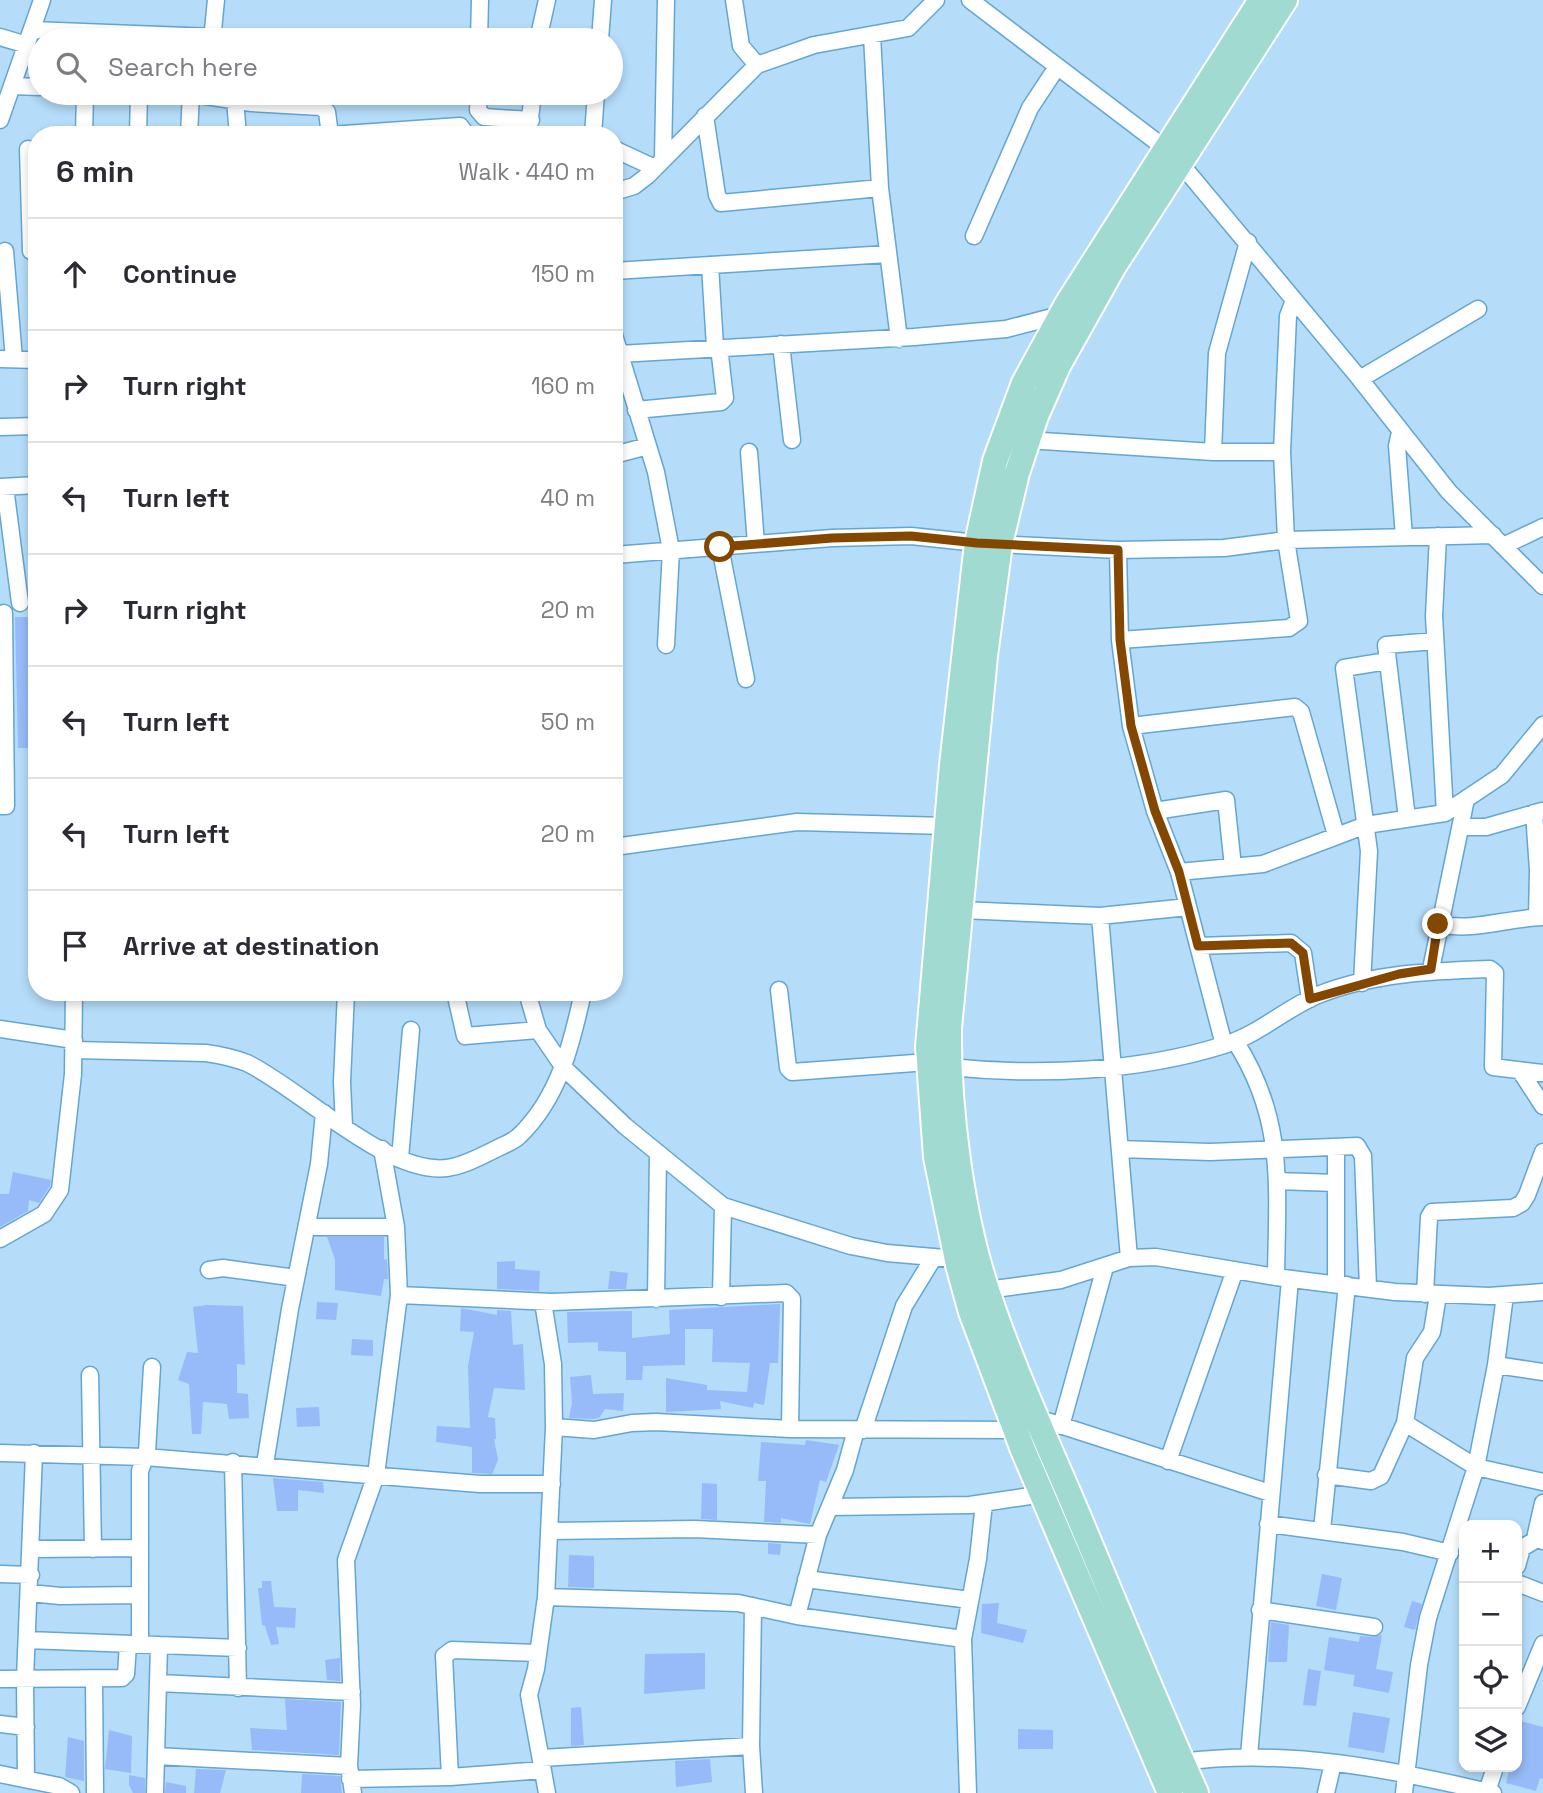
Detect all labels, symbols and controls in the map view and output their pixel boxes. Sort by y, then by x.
search box [28,28,623,105]
icon: search [52,48,90,86]
text: Search here [108,50,258,84]
text: 6 min [56,152,134,191]
text: Walk · 440 m [459,157,595,187]
icon: ahead [56,255,94,293]
text: Continue [123,257,237,291]
text: 150 m [531,259,595,289]
icon: right [56,367,94,405]
text: Turn right [123,369,247,403]
text: 160 m [531,371,595,401]
icon: left [56,479,94,517]
text: Turn left [123,481,230,515]
text: 40 m [540,483,595,513]
route start [704,531,735,562]
icon: right [56,591,94,629]
text: Turn right [123,593,247,627]
text: 20 m [541,595,595,625]
icon: left [56,703,94,741]
text: Turn left [123,705,230,739]
text: 50 m [541,707,595,737]
icon: left [56,815,94,853]
text: Turn left [123,817,230,851]
text: 20 m [541,819,595,849]
route end [1422,908,1453,939]
icon: arrive [56,927,94,965]
text: Arrive at destination [123,929,380,963]
map controls [1459,1520,1522,1772]
button: + [1459,1520,1522,1583]
button: − [1459,1583,1522,1646]
button: locate [1459,1646,1522,1709]
button: layers [1459,1709,1522,1772]

